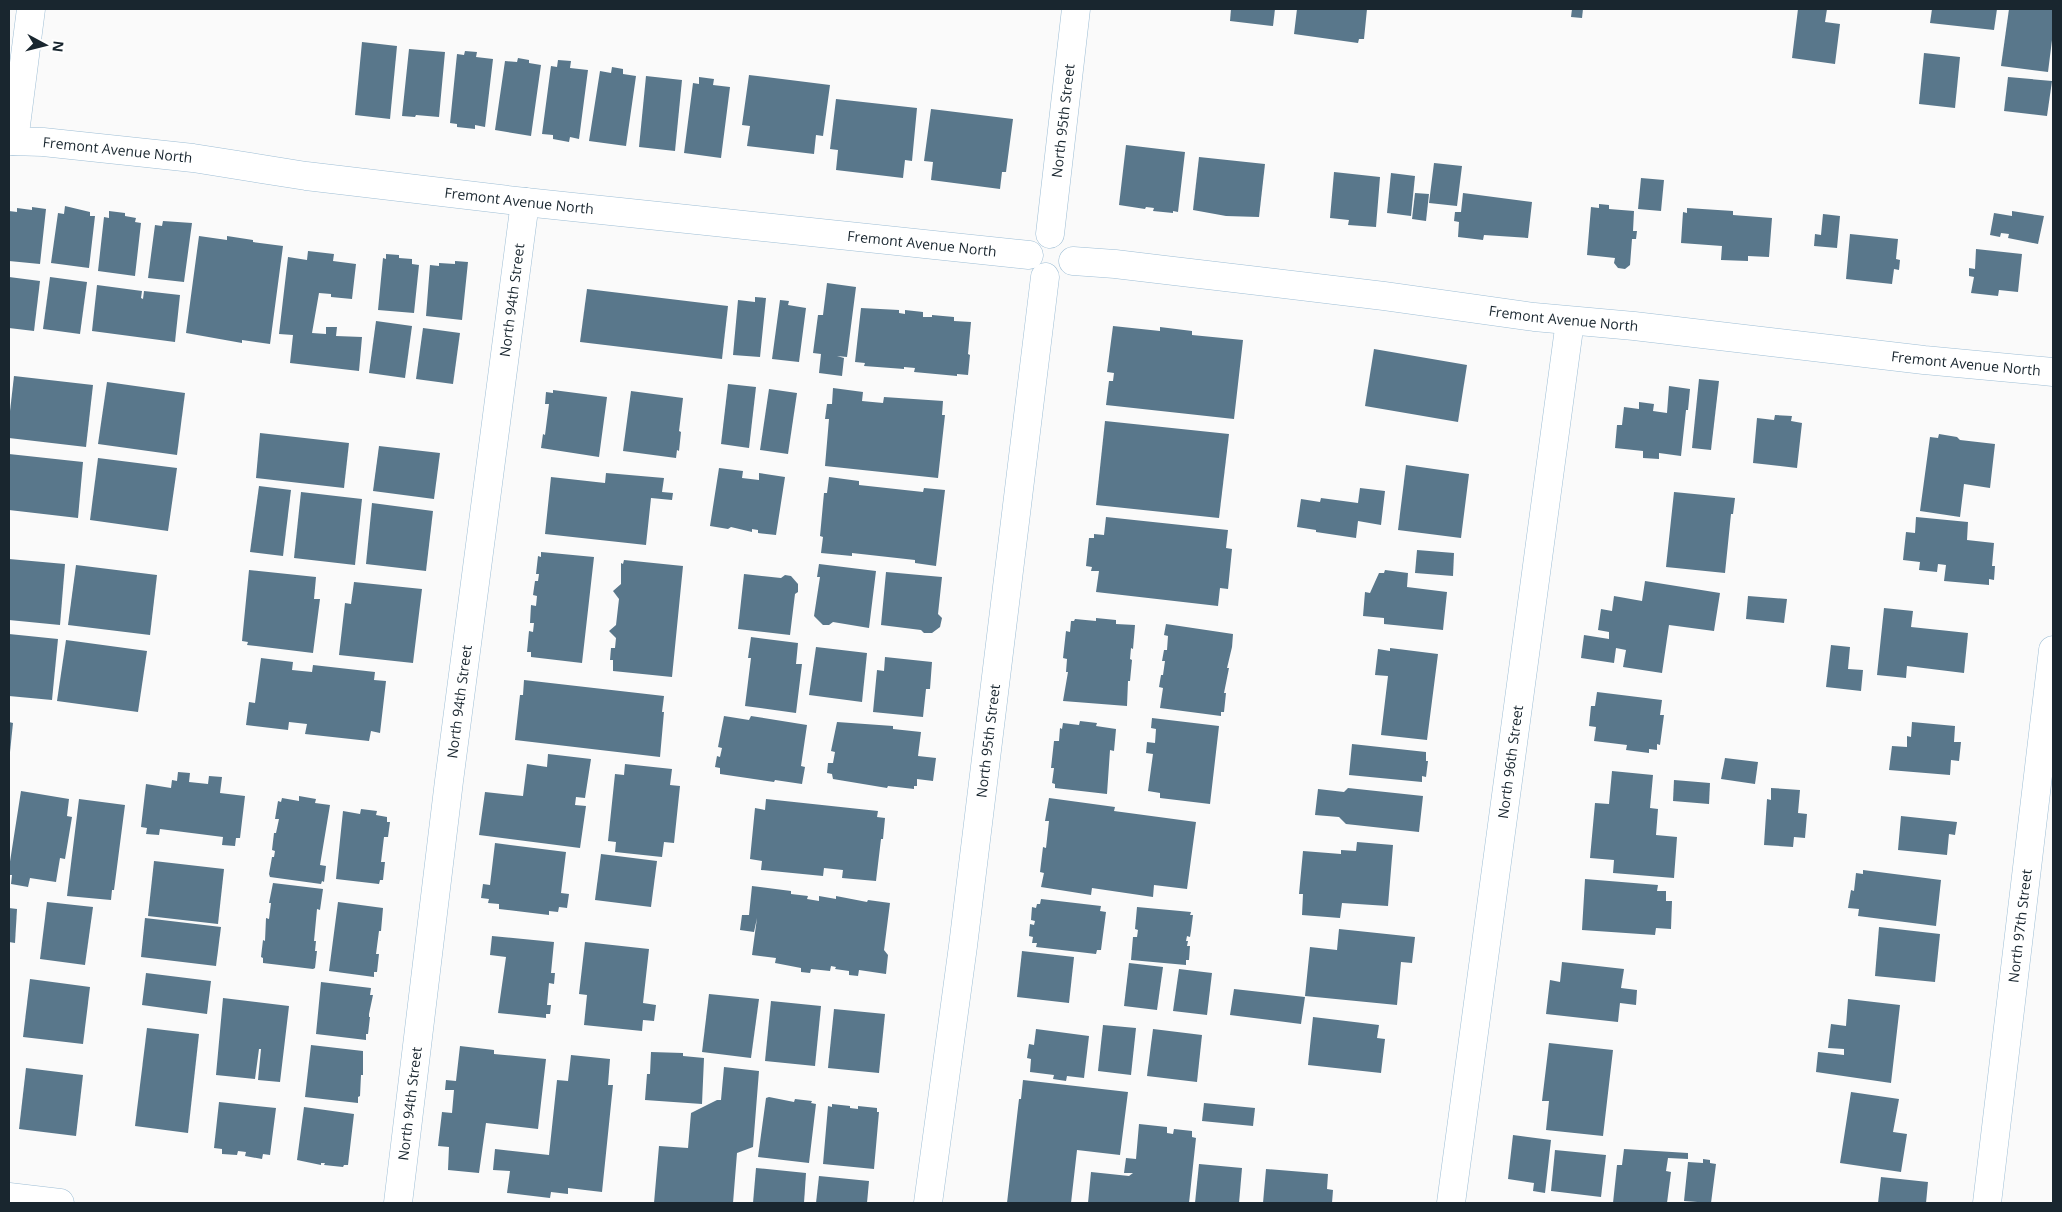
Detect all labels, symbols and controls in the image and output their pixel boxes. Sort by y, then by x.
north arrow [20,20,70,70]
text: N [48,40,69,53]
street label: North 95th Street [1047,63,1079,179]
street label: Fremont Avenue North [42,132,193,167]
street label: Fremont Avenue North [444,183,595,218]
street label: Fremont Avenue North [846,226,998,261]
street label: North 94th Street [495,242,528,358]
street label: Fremont Avenue North [1488,301,1639,335]
street label: Fremont Avenue North [1890,346,2042,380]
street label: North 94th Street [442,644,476,760]
street label: North 95th Street [971,683,1004,799]
street label: North 96th Street [1493,704,1527,820]
street label: North 97th Street [2003,868,2036,984]
street label: North 94th Street [393,1046,426,1162]

